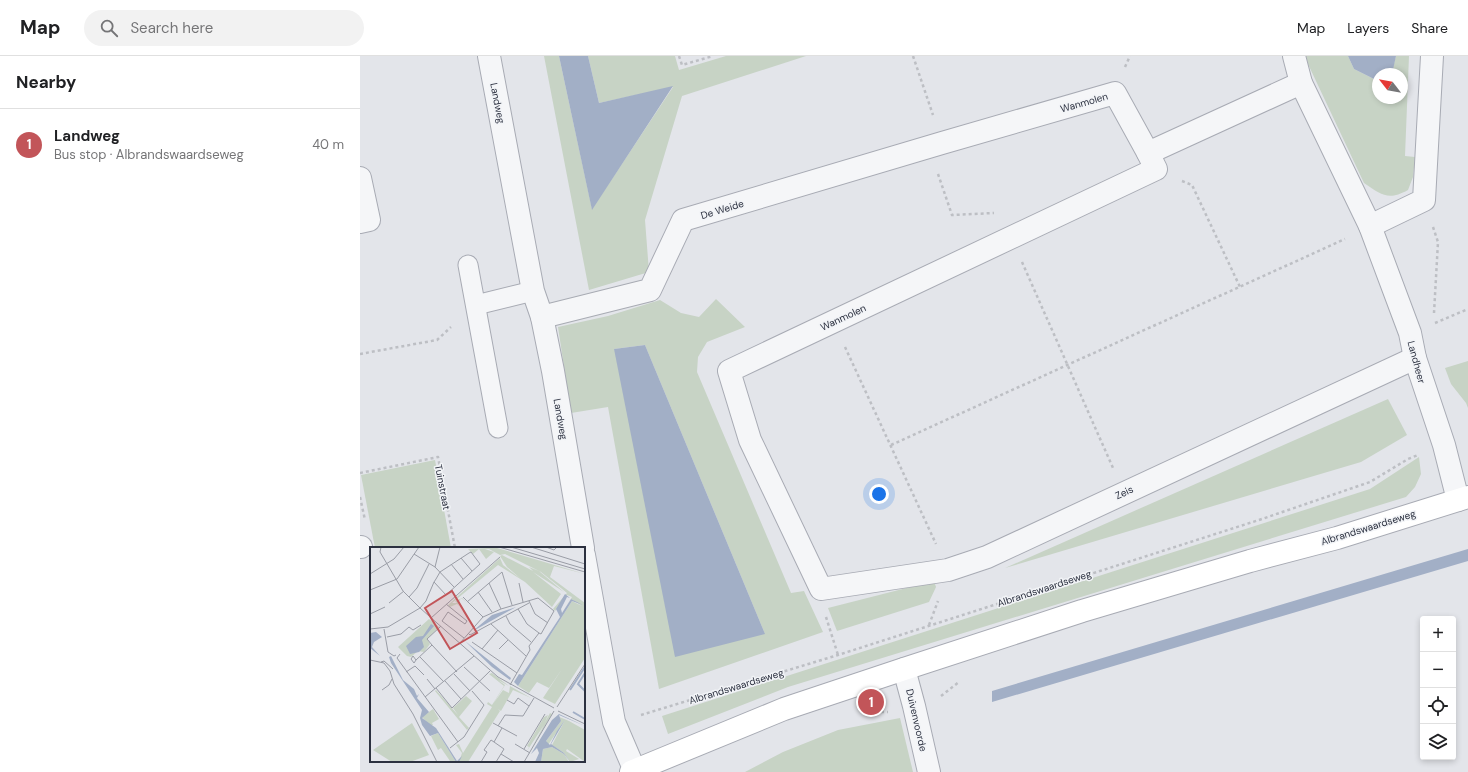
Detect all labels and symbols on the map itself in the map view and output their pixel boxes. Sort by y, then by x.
north arrow [1372,68,1408,104]
street label: Landweg [487,82,508,125]
street label: Wanmolen [1059,89,1110,115]
street label: De Weide [699,197,746,222]
street label: Wanmolen [818,301,868,334]
street label: Landheer [1405,339,1429,385]
street label: Landweg [551,398,571,441]
street label: Tuinstraat [432,463,453,511]
street label: Zeis [1113,483,1135,502]
your location [869,484,889,504]
street label: Albrandswaardseweg [1319,507,1417,548]
inset map [370,547,585,762]
street label: Albrandswaardseweg [995,567,1093,610]
street label: Albrandswaardseweg [687,666,785,707]
pin: 1 [858,687,884,717]
street label: Duivenvoorde [903,688,930,753]

